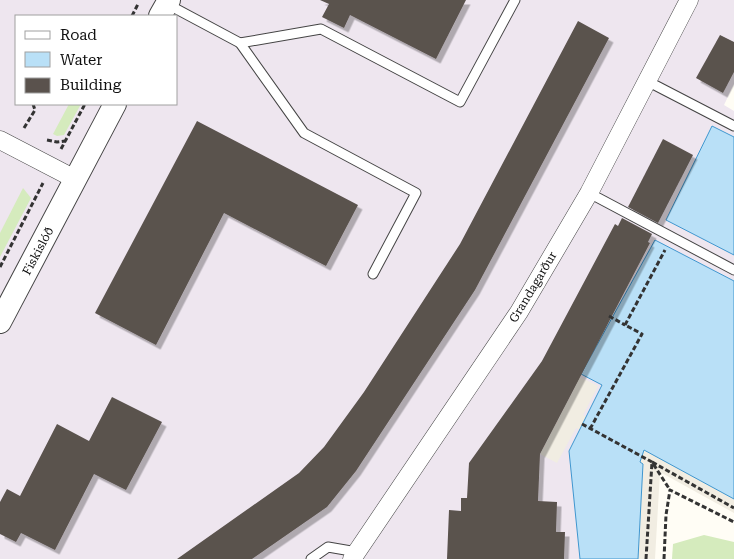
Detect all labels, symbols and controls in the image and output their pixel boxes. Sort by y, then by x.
legend [15,15,178,105]
text: Road [60,26,97,44]
text: Water [60,51,102,69]
text: Building [60,76,122,94]
street label: Fiskislóð [20,225,56,277]
street label: Grandagarður [506,249,560,325]

